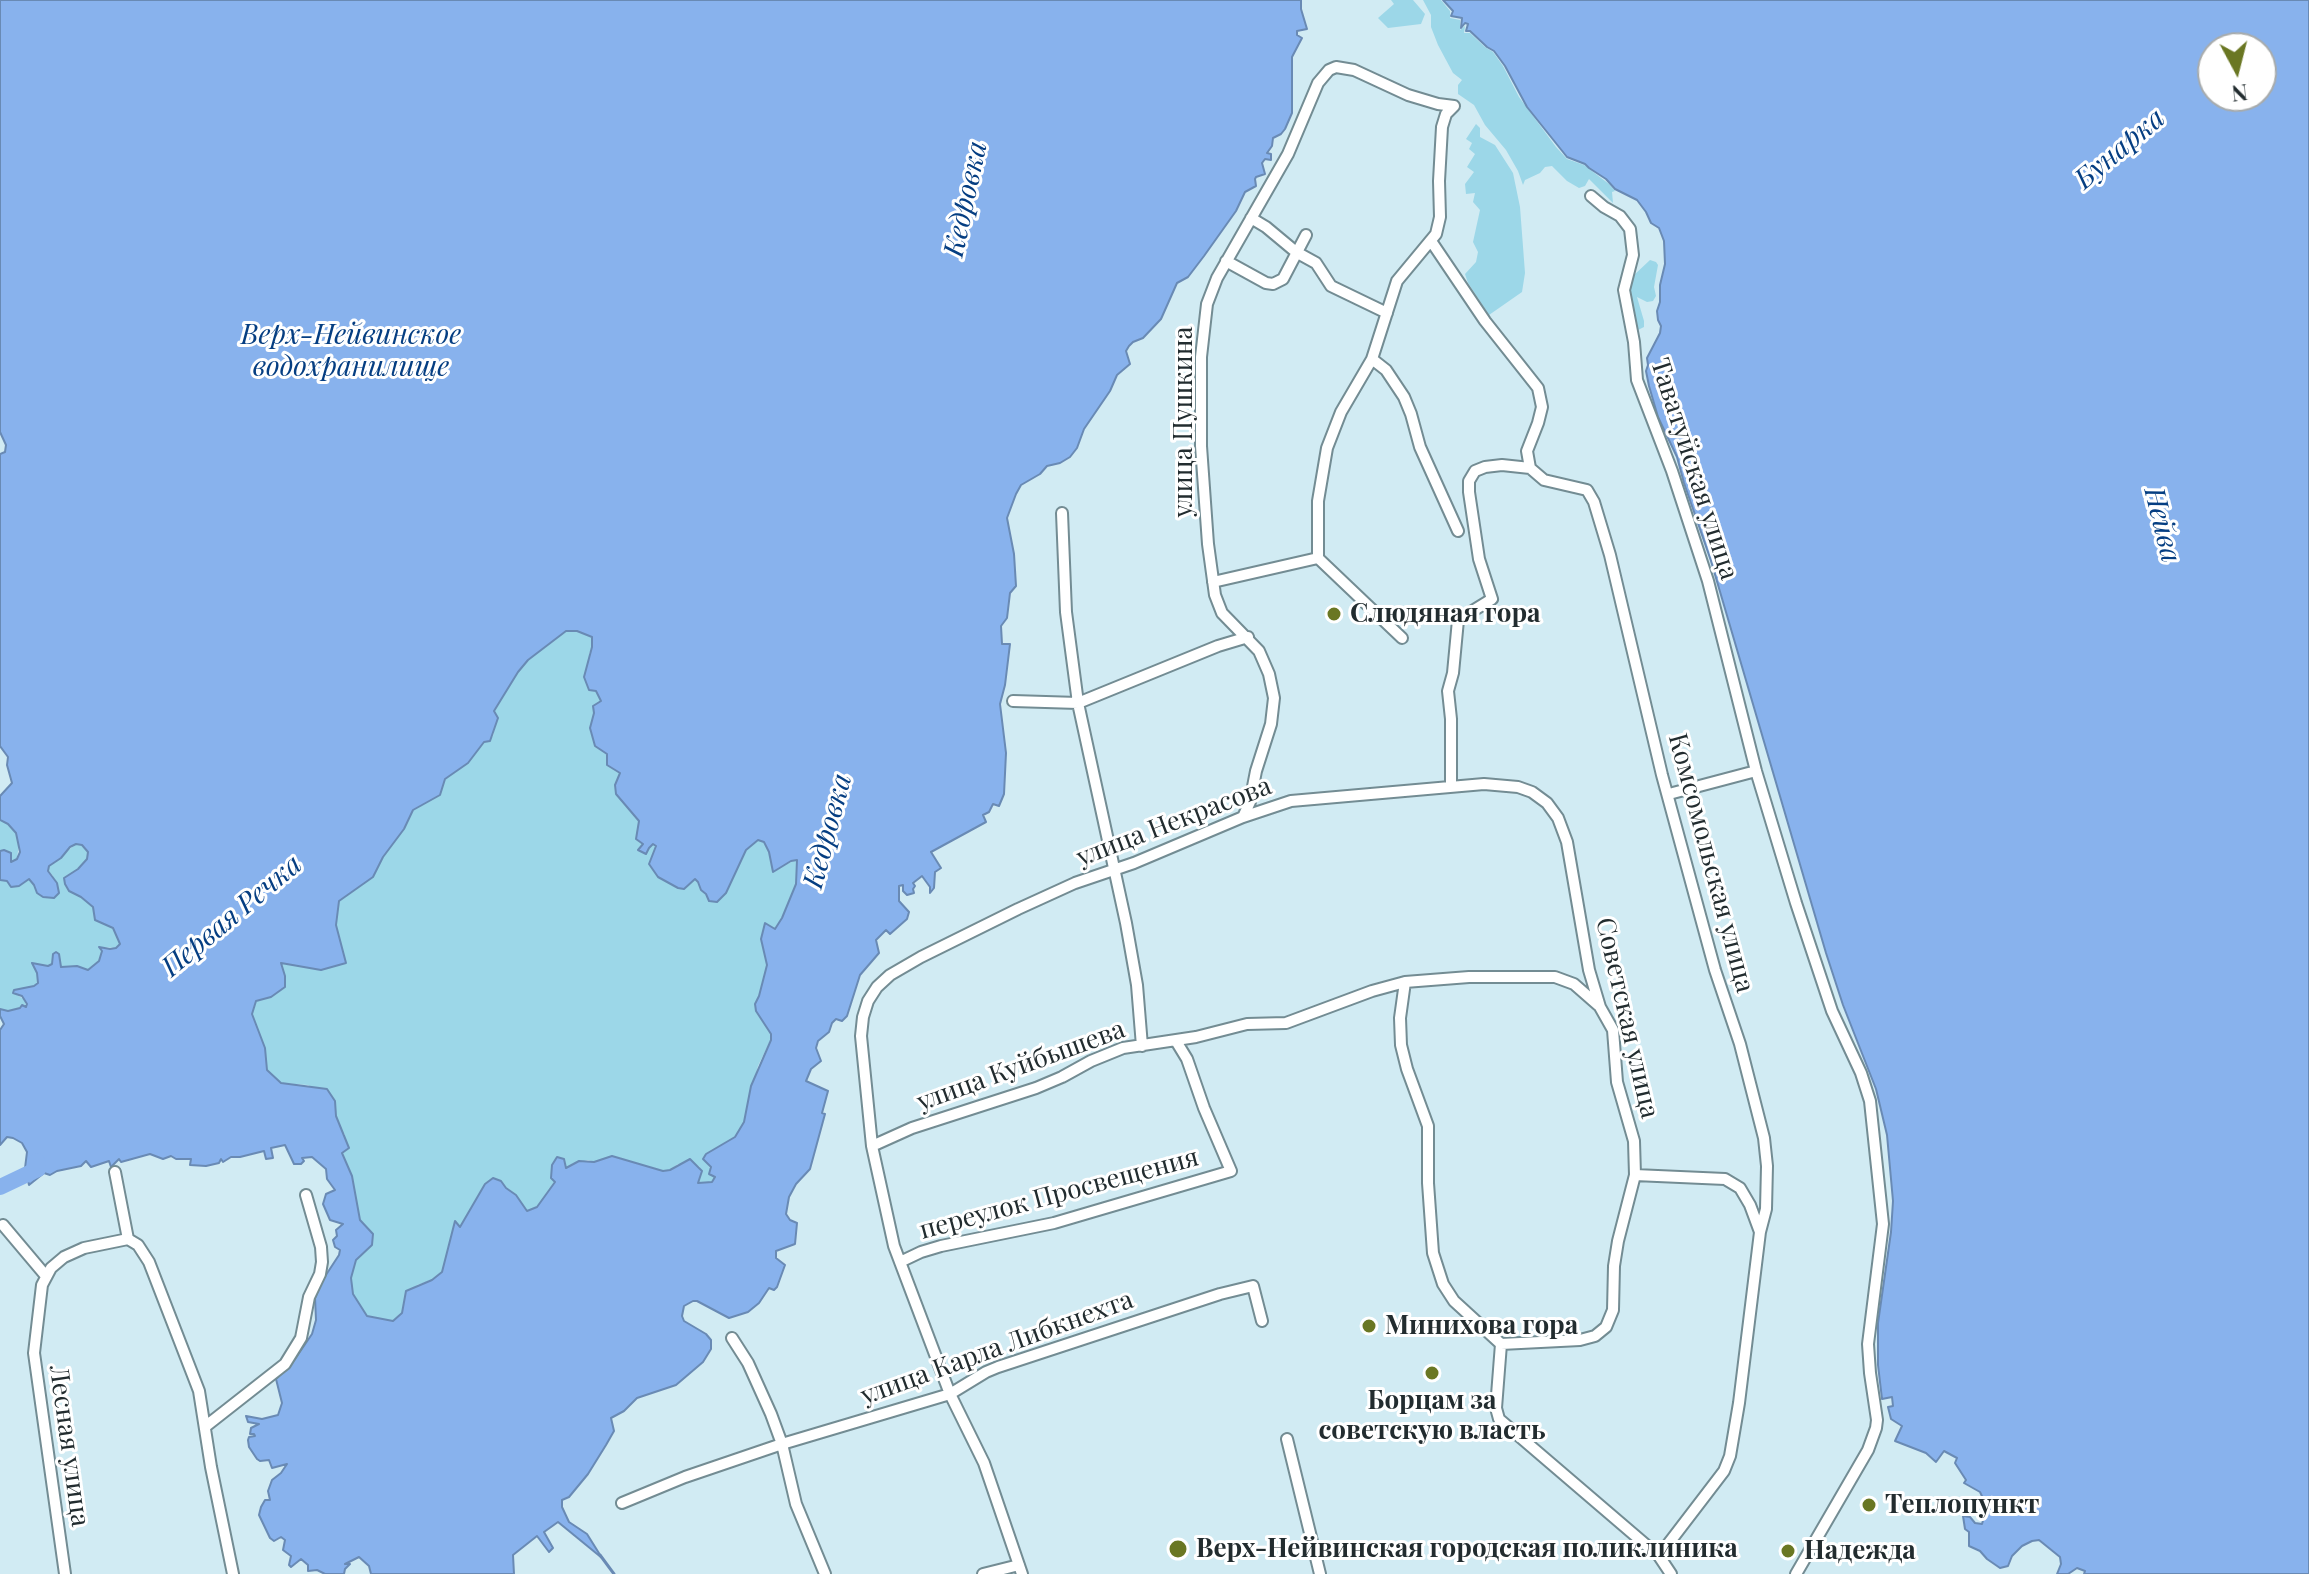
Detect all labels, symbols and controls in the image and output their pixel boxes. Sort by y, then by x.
north arrow [2197,32,2277,112]
text: N [2230,78,2249,110]
water label: Бунарка [2068,102,2172,196]
water label: Кедровка [937,138,995,260]
water label: Верх-Нейвинское водохранилище [241,318,461,384]
street label: улица Пушкина [1168,326,1200,518]
street label: Таватуйская улица [1644,354,1744,584]
water label: Нейва [2136,484,2188,566]
place label: Слюдяная гора [1350,598,1540,630]
marker: Слюдяная гора [1325,605,1343,623]
street label: Комсомольская улица [1661,730,1761,996]
water label: Кедровка [797,770,859,892]
street label: улица Некрасова [1072,771,1276,873]
water label: Первая Речка [155,848,309,984]
street label: Советская улица [1589,915,1665,1121]
street label: улица Куйбышева [913,1014,1129,1118]
street label: переулок Просвещения [916,1142,1202,1246]
street label: улица Карла Либкнехта [857,1284,1137,1412]
place label: Минихова гора [1385,1310,1578,1342]
marker: Минихова гора [1360,1317,1378,1335]
street label: Лесная улица [42,1363,96,1529]
marker: Борцам за советскую власть [1423,1364,1441,1382]
place label: Борцам за советскую власть [1318,1385,1546,1446]
place label: Теплопункт [1885,1489,2040,1521]
marker: Теплопункт [1860,1496,1878,1514]
place label: Верх-Нейвинская городская поликлиника [1196,1533,1738,1565]
place label: Надежда [1804,1535,1916,1567]
marker: Верх-Нейвинская городская поликлиника [1167,1538,1189,1560]
marker: Надежда [1779,1542,1797,1560]

